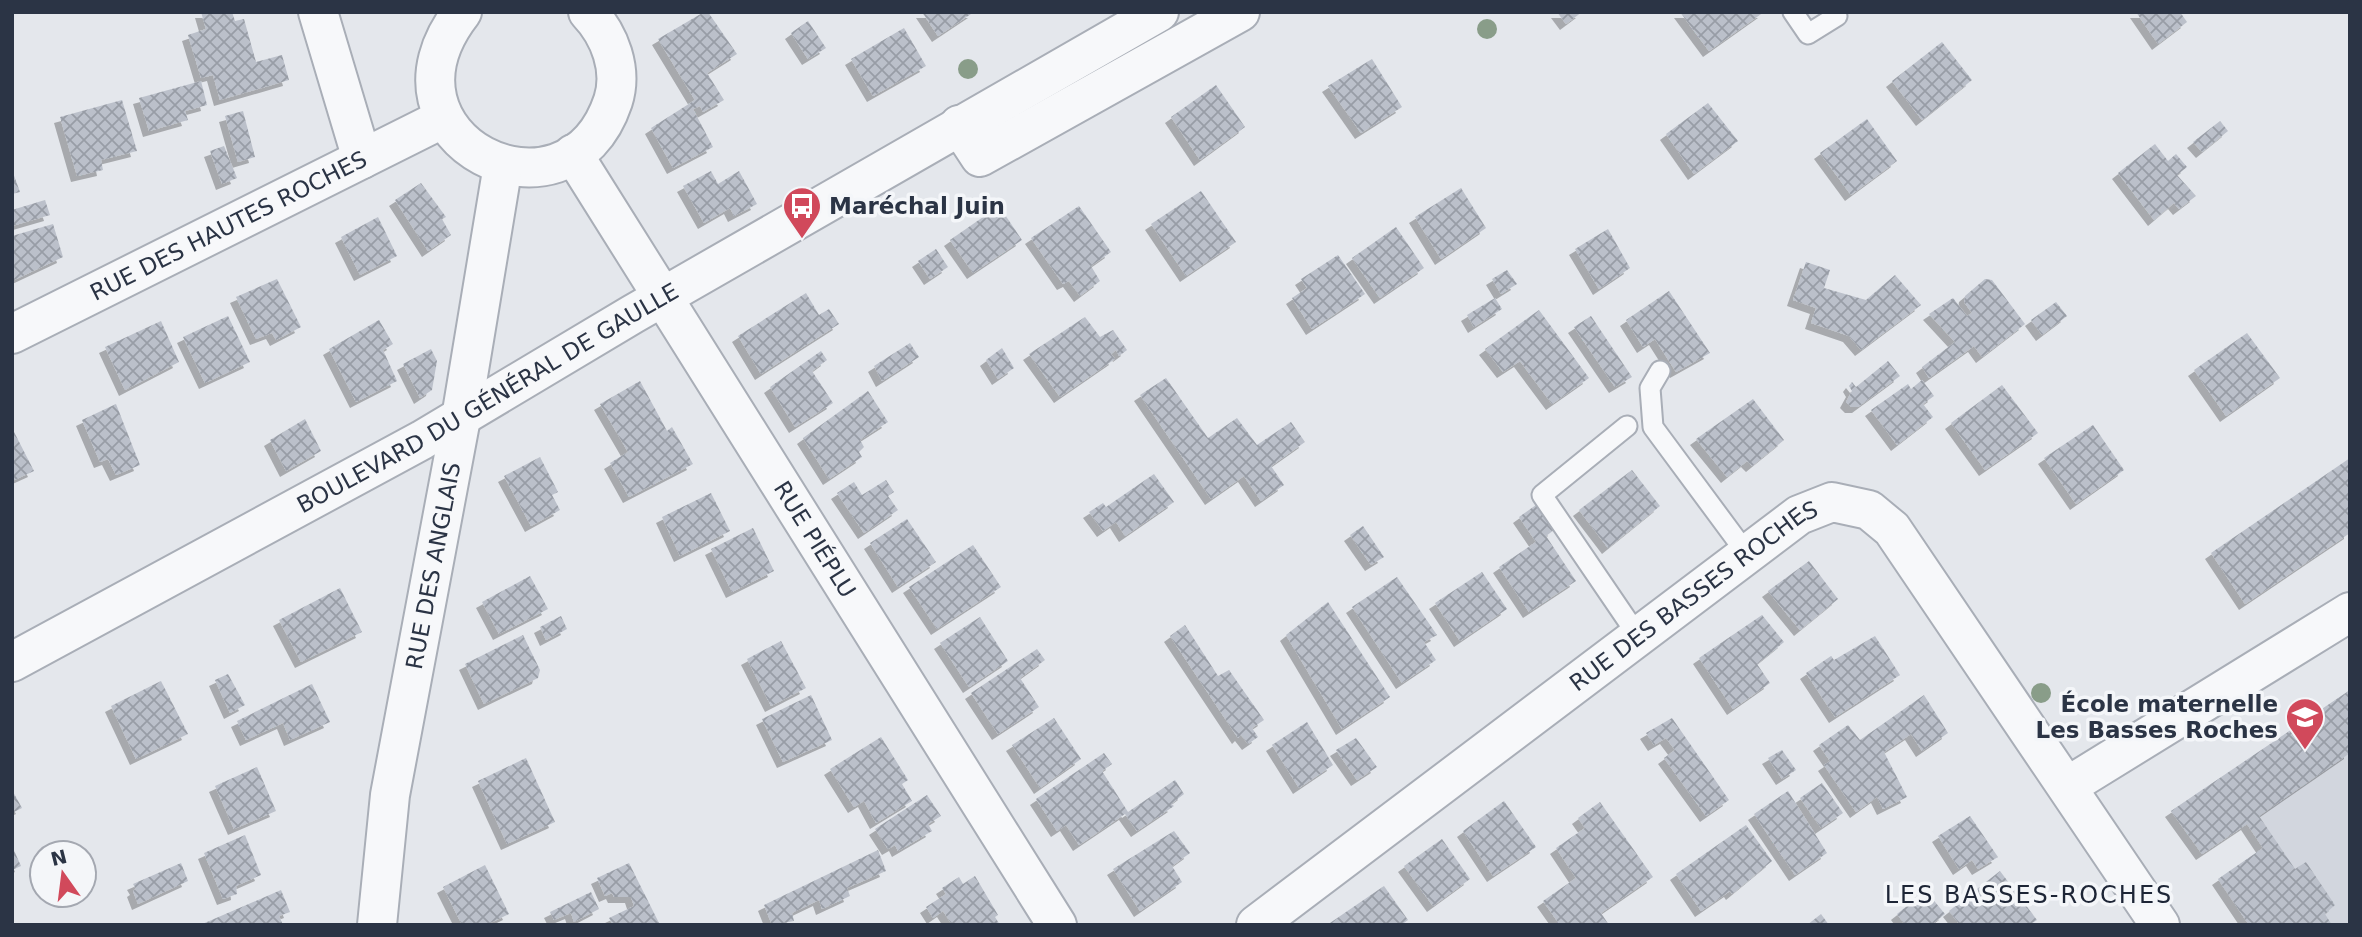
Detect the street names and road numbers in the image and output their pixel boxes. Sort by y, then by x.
street label: RUE DES HAUTES ROCHES [86,146,371,306]
street label: BOULEVARD DU GÉNÉRAL DE GAULLE [293,278,683,518]
street label: RUE DES ANGLAIS [401,460,465,671]
street label: RUE PIÉPLU [769,476,861,602]
street label: RUE DES BASSES ROCHES [1565,496,1821,696]

